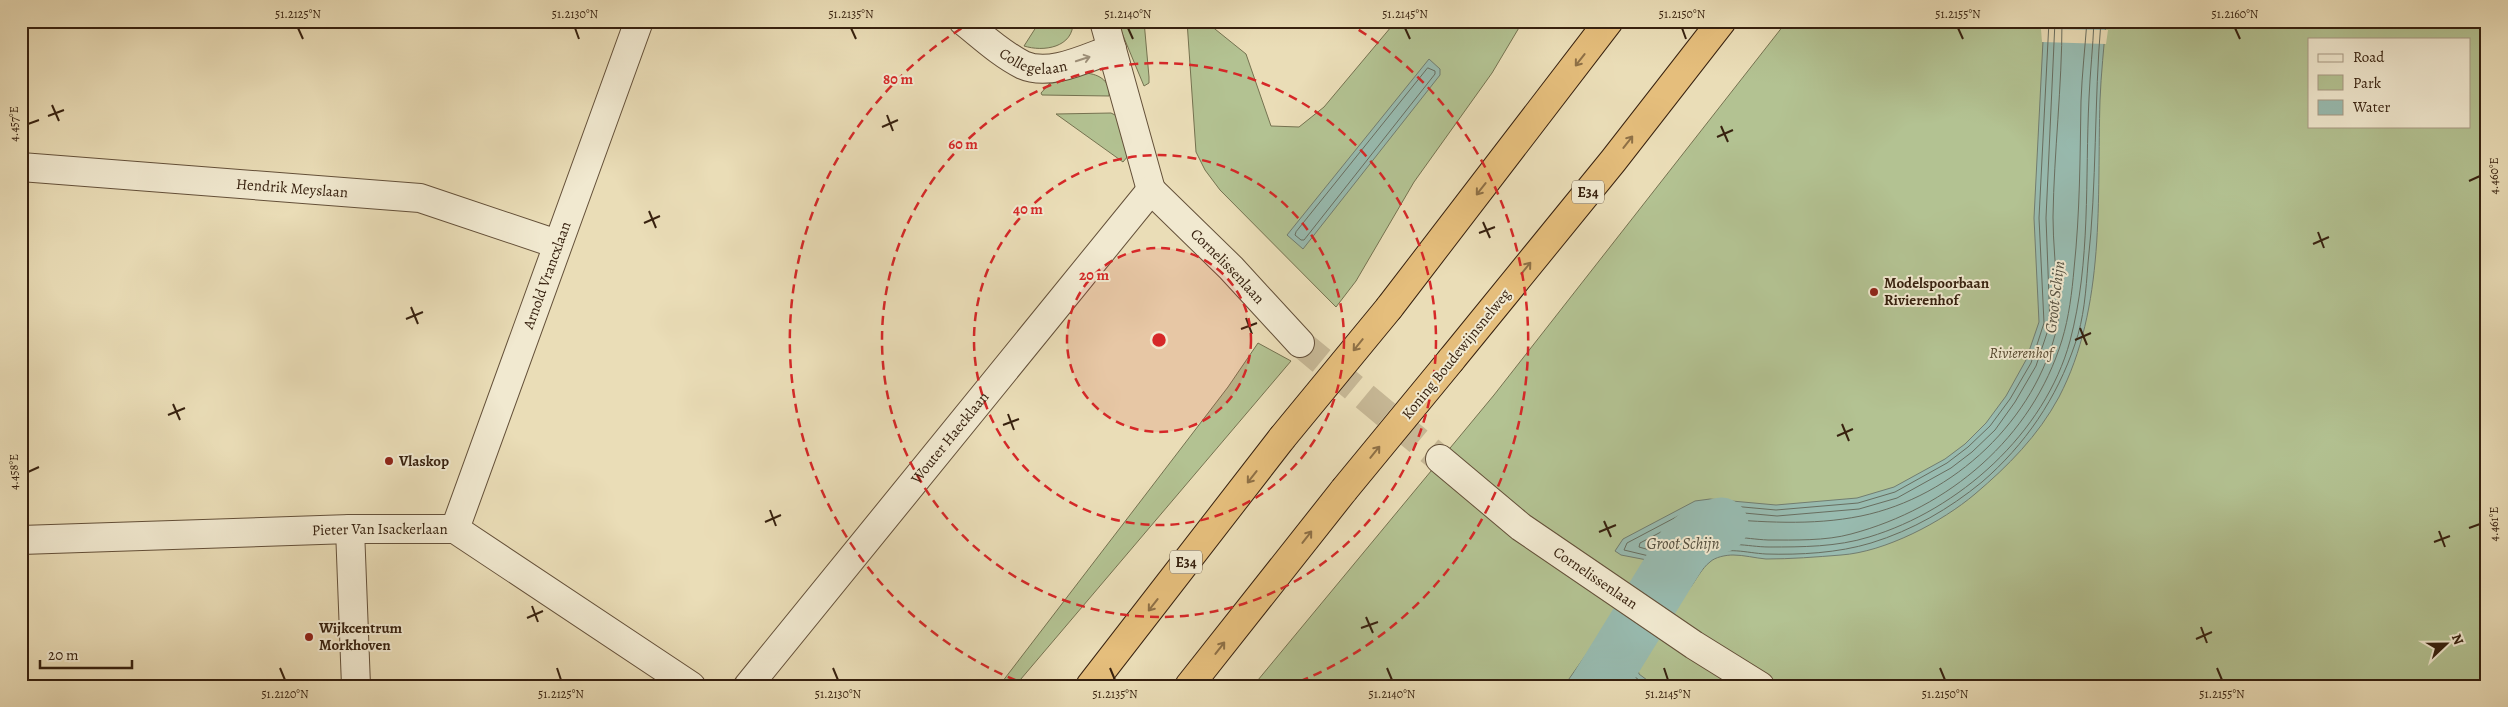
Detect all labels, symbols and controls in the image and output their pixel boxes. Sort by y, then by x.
text: 51.2125°N [275,6,321,22]
text: 51.2130°N [552,6,599,22]
text: 51.2135°N [828,6,874,22]
text: 51.2140°N [1105,6,1152,22]
text: 51.2145°N [1382,6,1428,22]
text: 51.2150°N [1659,6,1706,22]
text: 51.2155°N [1935,6,1981,22]
text: 51.2160°N [2212,6,2259,22]
legend [2308,38,2470,128]
street label: Collegelaan [995,43,1069,79]
text: Road [2353,47,2385,67]
one-way arrow [1574,53,1585,66]
one-way arrow [1075,54,1091,63]
text: 80 m [883,69,913,89]
text: Park [2353,73,2382,93]
text: Water [2352,97,2390,117]
text: 4.457°E [6,106,22,142]
text: 60 m [948,134,978,154]
one-way arrow [1623,135,1633,149]
text: 4.460°E [2486,157,2502,195]
street label: Hendrik Meyslaan [235,174,349,202]
road number: E34 [1572,180,1604,203]
one-way arrow [1475,182,1486,195]
text: 40 m [1013,199,1043,219]
street label: Arnold Vrancxlaan [518,219,576,333]
street label: Cornelissenlaan [1186,224,1269,308]
water label: Groot Schijn [2040,260,2070,335]
one-way arrow [1520,262,1531,275]
text: 20 m [1079,265,1109,285]
place label: Modelspoorbaan Rivierenhof [1884,273,1990,310]
street label: Koning Boudewijnsnelweg [1397,284,1515,423]
marker: Modelspoorbaan Rivierenhof [1868,286,1880,298]
centre of rings [1150,331,1168,349]
one-way arrow [1352,339,1363,352]
park label: Rivierenhof [1989,343,2056,363]
street label: Wouter Haecklaan [906,387,993,489]
one-way arrow [1370,446,1381,459]
place label: Vlaskop [398,451,449,471]
text: 4.458°E [6,454,22,490]
marker: Vlaskop [383,455,395,467]
one-way arrow [1247,470,1257,484]
text: 4.461°E [2486,507,2502,541]
street label: Pieter Van Isackerlaan [312,519,448,540]
one-way arrow [1301,531,1312,544]
water label: Groot Schijn [1647,533,1719,555]
street label: Cornelissenlaan [1549,542,1642,614]
road number: E34 [1170,550,1202,574]
one-way arrow [1147,598,1158,611]
place label: Wijkcentrum Morkhoven [318,618,403,655]
north arrow [2420,620,2470,670]
marker: Wijkcentrum Morkhoven [303,631,315,643]
text: N [2447,631,2468,648]
scale bar [40,637,132,669]
one-way arrow [1214,641,1225,654]
text: 20 m [48,645,79,665]
text: 51.2120°N [261,686,309,702]
text: 51.2125°N [538,686,584,702]
text: 51.2130°N [815,686,862,702]
text: 51.2135°N [1092,686,1138,702]
text: 51.2140°N [1369,686,1416,702]
text: 51.2145°N [1645,686,1691,702]
text: 51.2150°N [1922,686,1969,702]
text: 51.2155°N [2199,686,2245,702]

